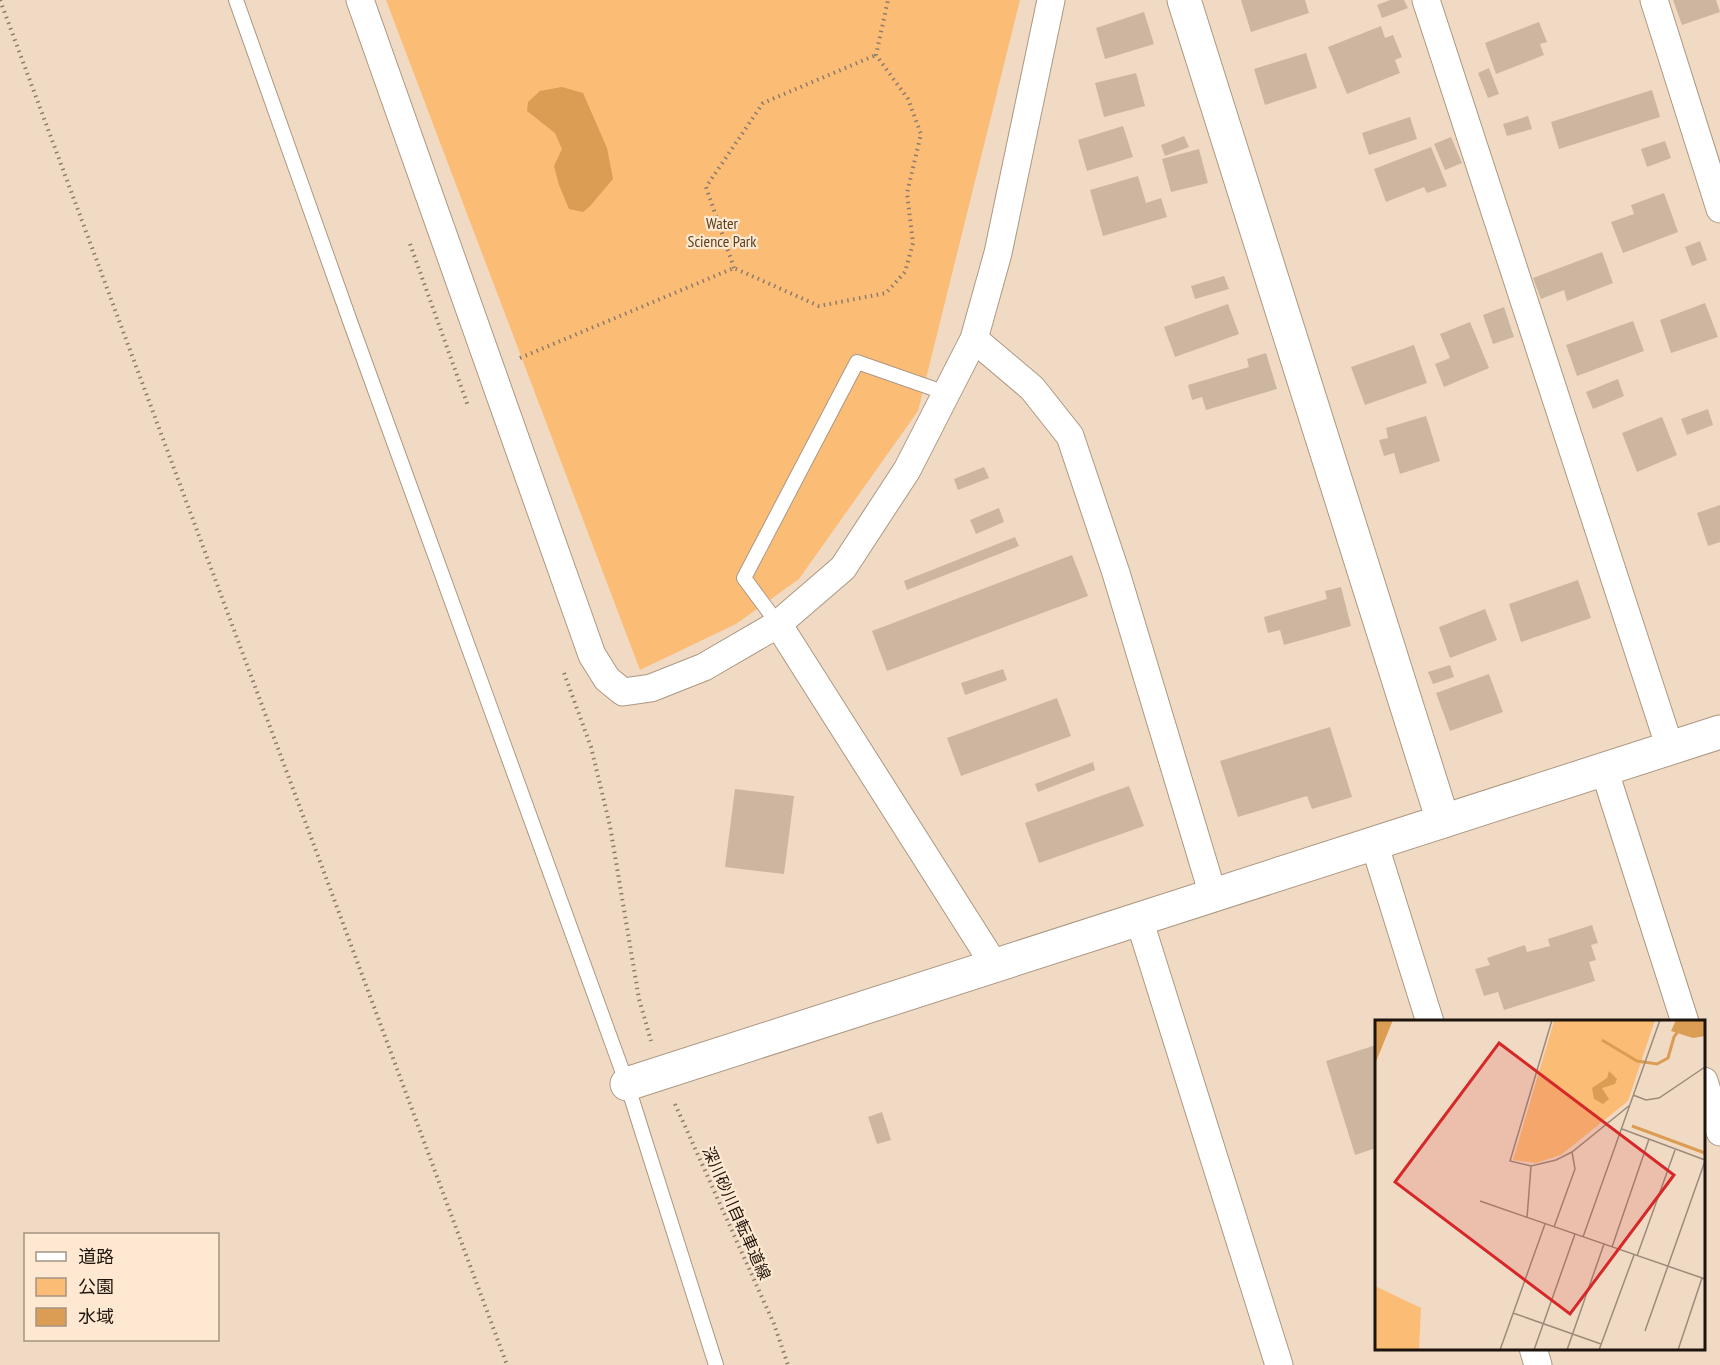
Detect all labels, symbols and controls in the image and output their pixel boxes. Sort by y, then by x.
park label: Water Science Park [688,213,757,251]
inset map [1375,1020,1705,1350]
street label: 深川砂川自転車道線 [699,1143,775,1283]
legend [24,1233,219,1341]
text: 道路 [78,1245,114,1268]
text: 公園 [78,1275,114,1298]
text: 水域 [78,1305,114,1328]

